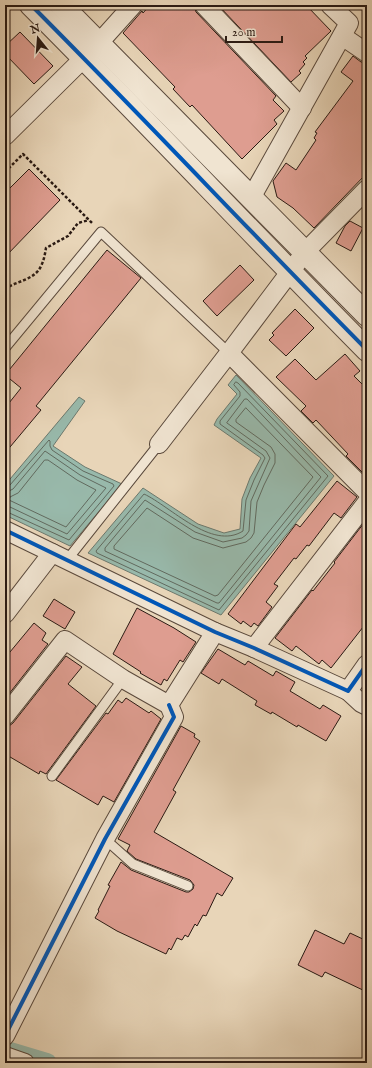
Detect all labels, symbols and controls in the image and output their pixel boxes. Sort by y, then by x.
north arrow [18,18,58,58]
scale bar [226,18,282,44]
text: N [28,21,42,38]
text: 20 m [232,25,255,40]

